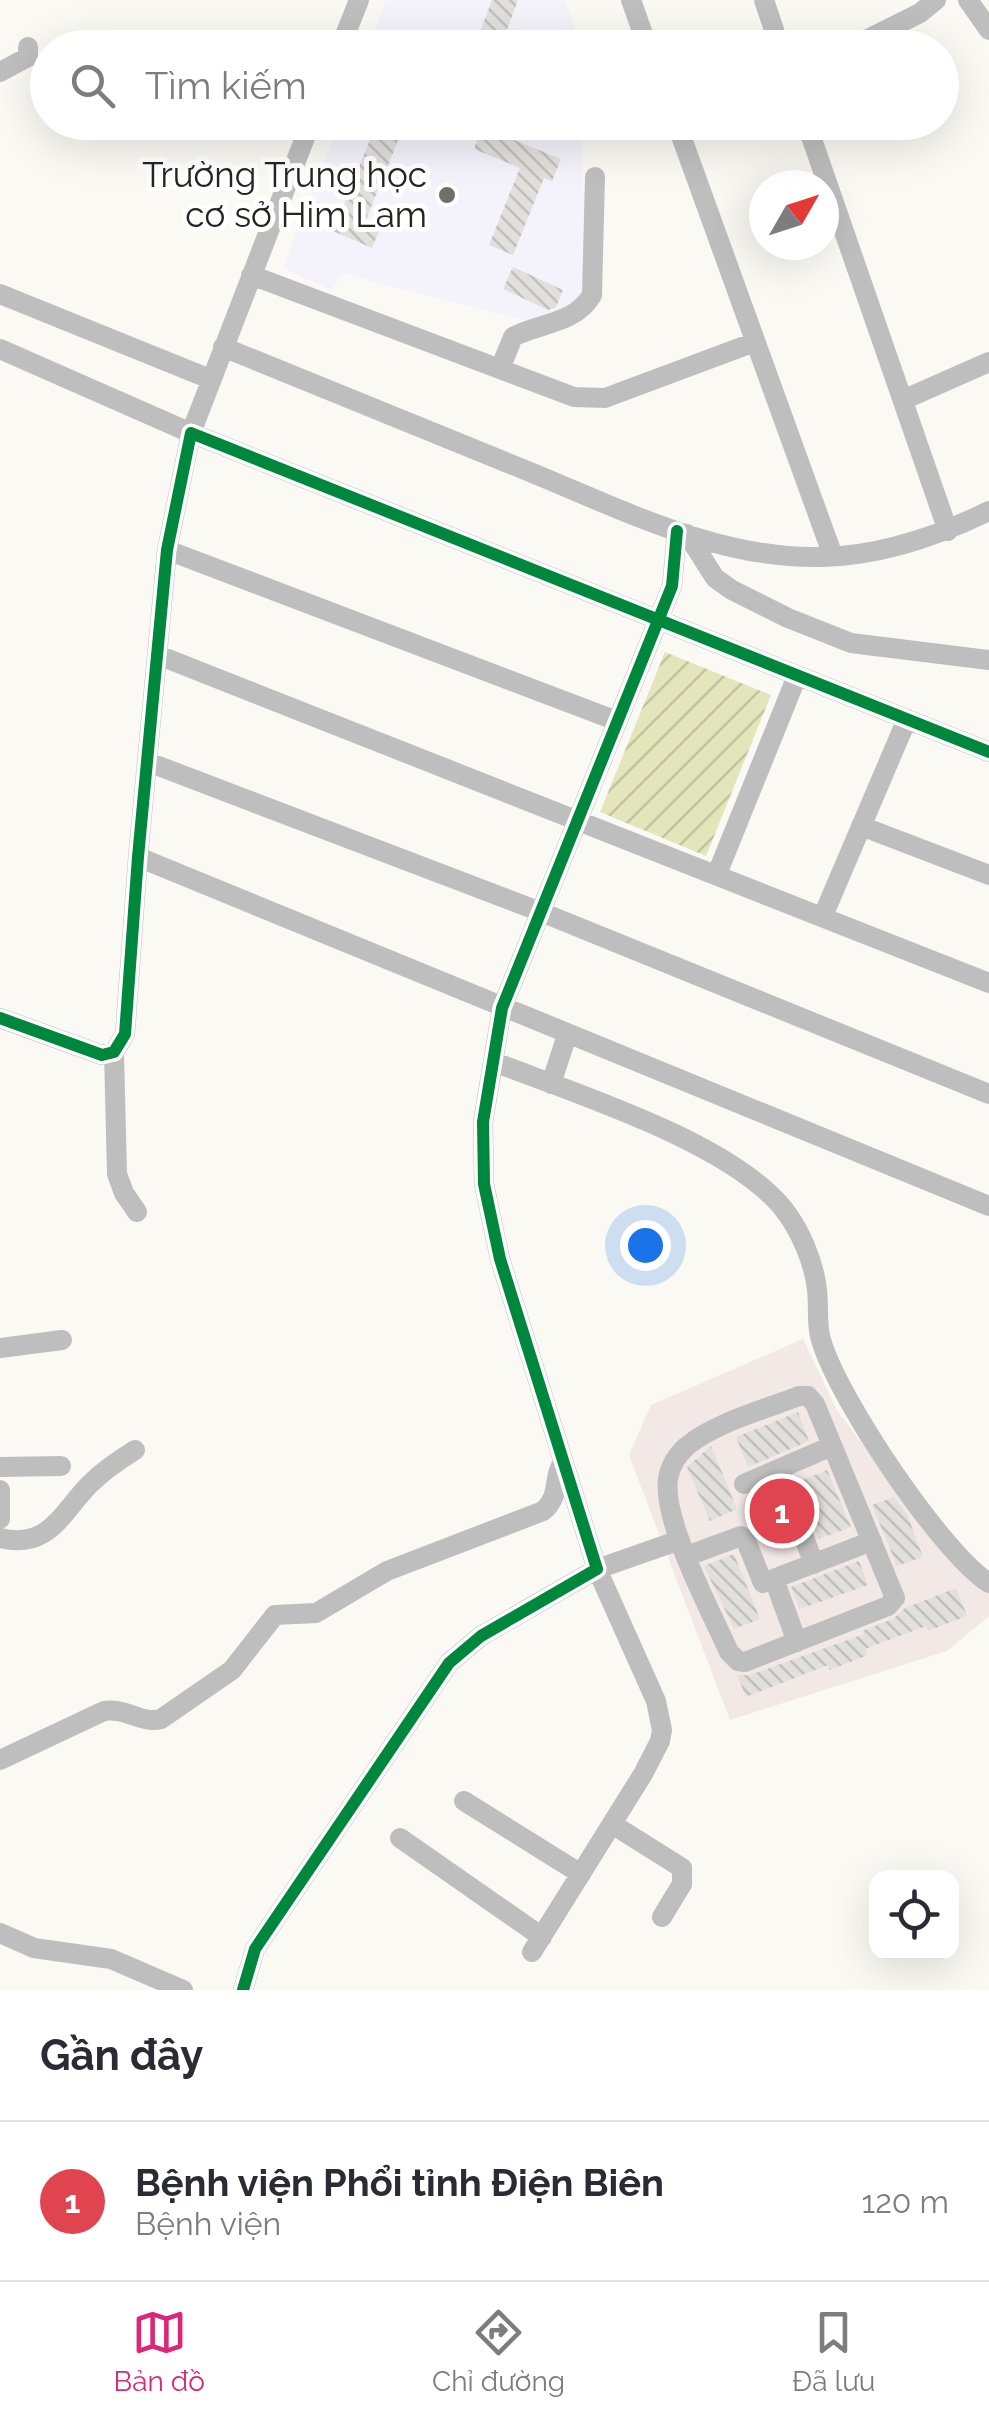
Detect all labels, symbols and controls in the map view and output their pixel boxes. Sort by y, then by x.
search box [30,30,959,140]
icon: search [65,58,120,113]
text: Tìm kiếm [145,63,307,108]
place label: Trường Trung học cơ sở Him Lam [142,154,427,235]
north arrow [749,170,839,260]
marker: Trường Trung học cơ sở Him Lam [436,184,458,206]
your location [620,1220,671,1271]
pin: 1 [750,1474,814,1548]
map controls [869,1870,959,1960]
button: locate [869,1870,959,1960]
text: Gần đây [40,2031,203,2080]
text: Bệnh viện Phổi tỉnh Điện Biên [135,2160,664,2205]
text: 1 [65,2183,80,2220]
text: 120 m [861,2183,949,2220]
text: Bệnh viện [135,2205,281,2242]
tab: Bản đồ [114,2305,205,2398]
tab: Chỉ đường [432,2305,565,2398]
tab: Đã lưu [792,2305,875,2398]

